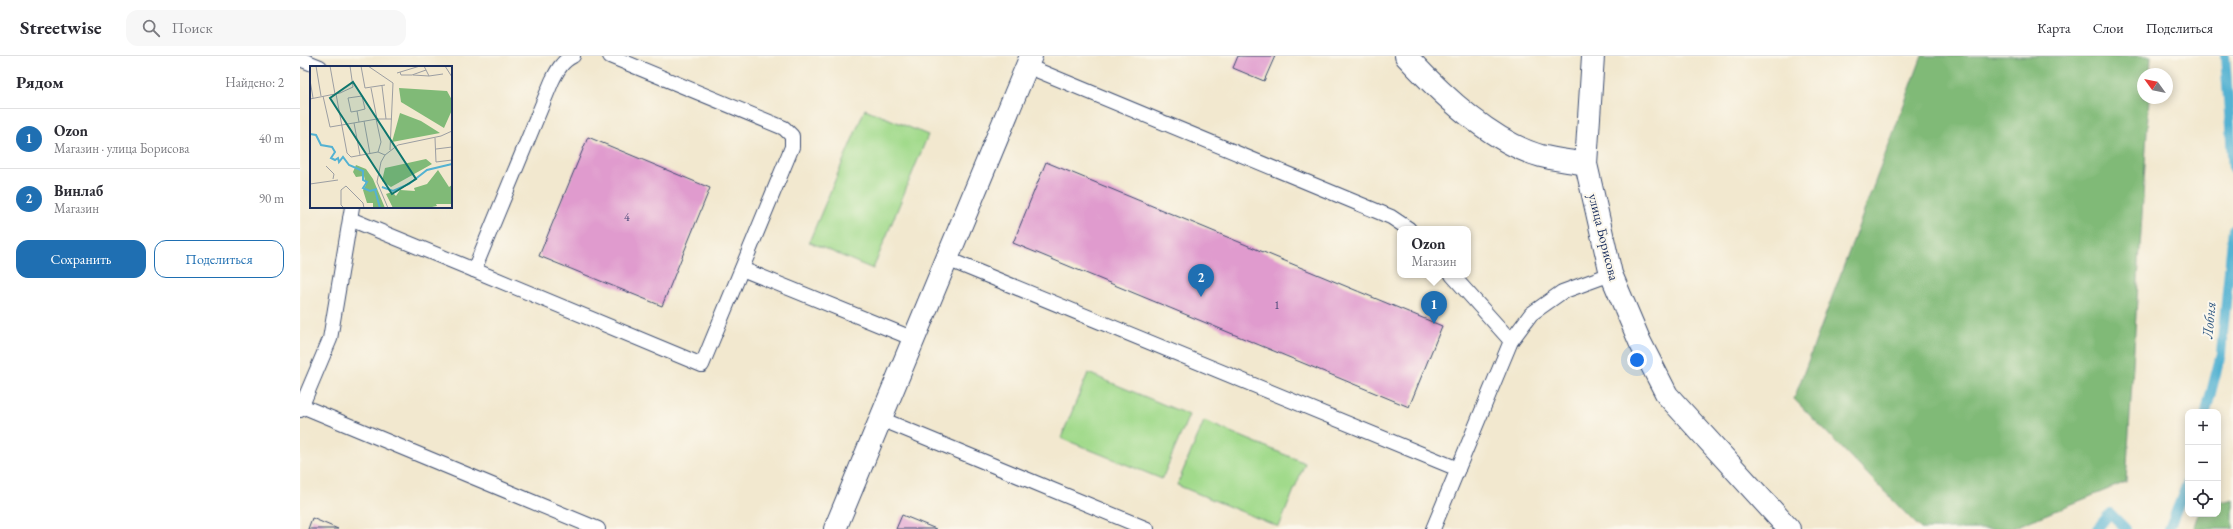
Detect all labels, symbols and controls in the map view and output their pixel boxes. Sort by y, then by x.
search box [126,10,406,46]
text: Streetwise [20,15,102,40]
icon: search [140,17,162,39]
text: Поиск [172,18,213,37]
text: Карта [2037,19,2071,37]
text: Слои [2093,19,2124,37]
text: Поделиться [2146,19,2213,37]
inset map [310,66,452,208]
north arrow [2137,68,2173,104]
text: Рядом [16,71,64,93]
text: Найдено: 2 [225,74,284,91]
text: Ozon [54,121,88,140]
text: 1 [26,130,32,147]
text: 40 m [259,130,284,147]
text: Магазин · улица Борисова [54,140,190,157]
text: Винлаб [54,181,103,200]
text: 2 [26,190,32,207]
text: 90 m [259,190,284,207]
street label: улица Борисова [1584,192,1624,283]
text: Магазин [54,200,99,217]
house number: 4 [624,209,630,225]
popup [1397,226,1471,278]
text: Ozon [1412,234,1446,253]
button: Сохранить [16,240,146,278]
button: Поделиться [154,240,284,278]
text: Магазин [1412,253,1456,270]
pin: 2 [1188,264,1214,297]
pin: 1 [1421,291,1447,324]
house number: 1 [1274,297,1280,313]
water label: Лобня [2197,301,2220,340]
your location [1627,350,1647,370]
map controls [2185,409,2221,517]
button: + [2185,409,2221,445]
button: − [2185,445,2221,481]
button: locate [2185,481,2221,517]

